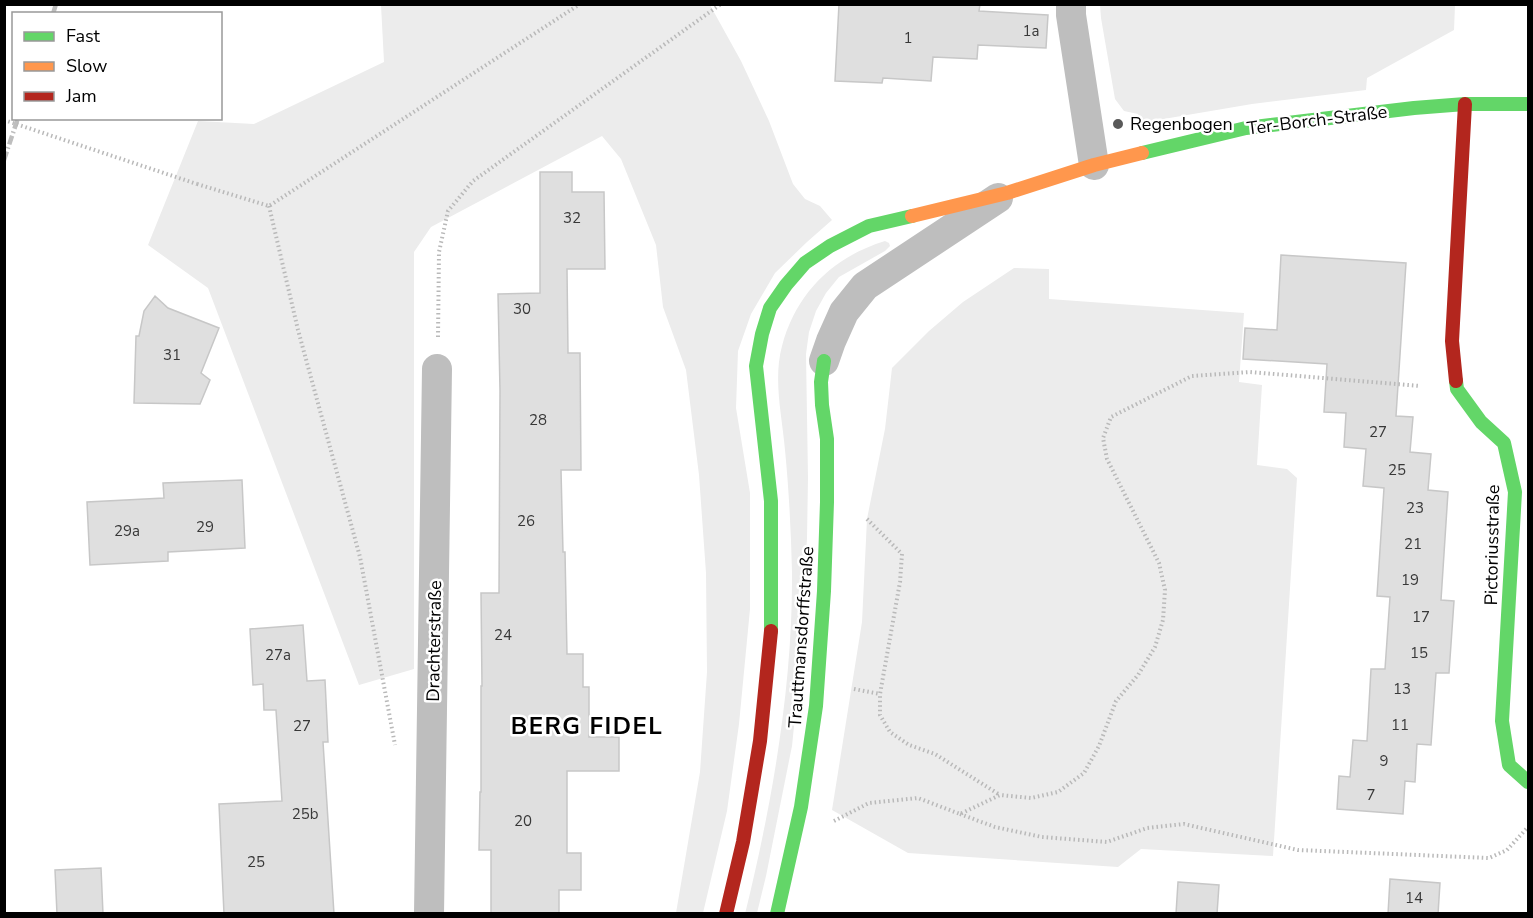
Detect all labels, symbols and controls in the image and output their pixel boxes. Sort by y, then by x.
legend [12,12,222,120]
house number: 1a [1023,21,1039,41]
text: Fast [66,24,101,48]
house number: 1 [903,28,913,48]
text: Slow [66,54,107,78]
text: Jam [65,84,97,108]
street label: Ter-Borch-Straße [1246,100,1388,140]
place label: Regenbogen [1130,112,1233,136]
marker: Regenbogen [1111,117,1125,131]
house number: 32 [563,208,581,228]
house number: 30 [513,299,531,319]
house number: 31 [163,345,181,365]
house number: 28 [529,410,547,430]
house number: 27 [1369,422,1387,442]
house number: 25 [1388,460,1406,480]
street label: Pictoriusstraße [1479,484,1505,606]
house number: 23 [1406,498,1424,518]
house number: 26 [517,511,535,531]
house number: 29 [196,517,214,537]
house number: 29a [114,521,140,541]
house number: 21 [1404,534,1422,554]
street label: Trauttmansdorffstraße [783,545,819,729]
house number: 19 [1401,570,1419,590]
street label: Drachterstraße [421,580,447,702]
house number: 17 [1412,607,1430,627]
house number: 24 [494,625,512,645]
house number: 15 [1410,643,1428,663]
house number: 27a [265,645,291,665]
house number: 13 [1393,679,1411,699]
district label: BERG FIDEL [511,710,663,742]
house number: 11 [1391,715,1409,735]
house number: 27 [293,716,311,736]
house number: 9 [1379,751,1389,771]
house number: 7 [1366,785,1376,805]
house number: 25b [292,804,319,824]
house number: 20 [514,811,532,831]
house number: 25 [247,852,265,872]
house number: 14 [1405,888,1423,908]

